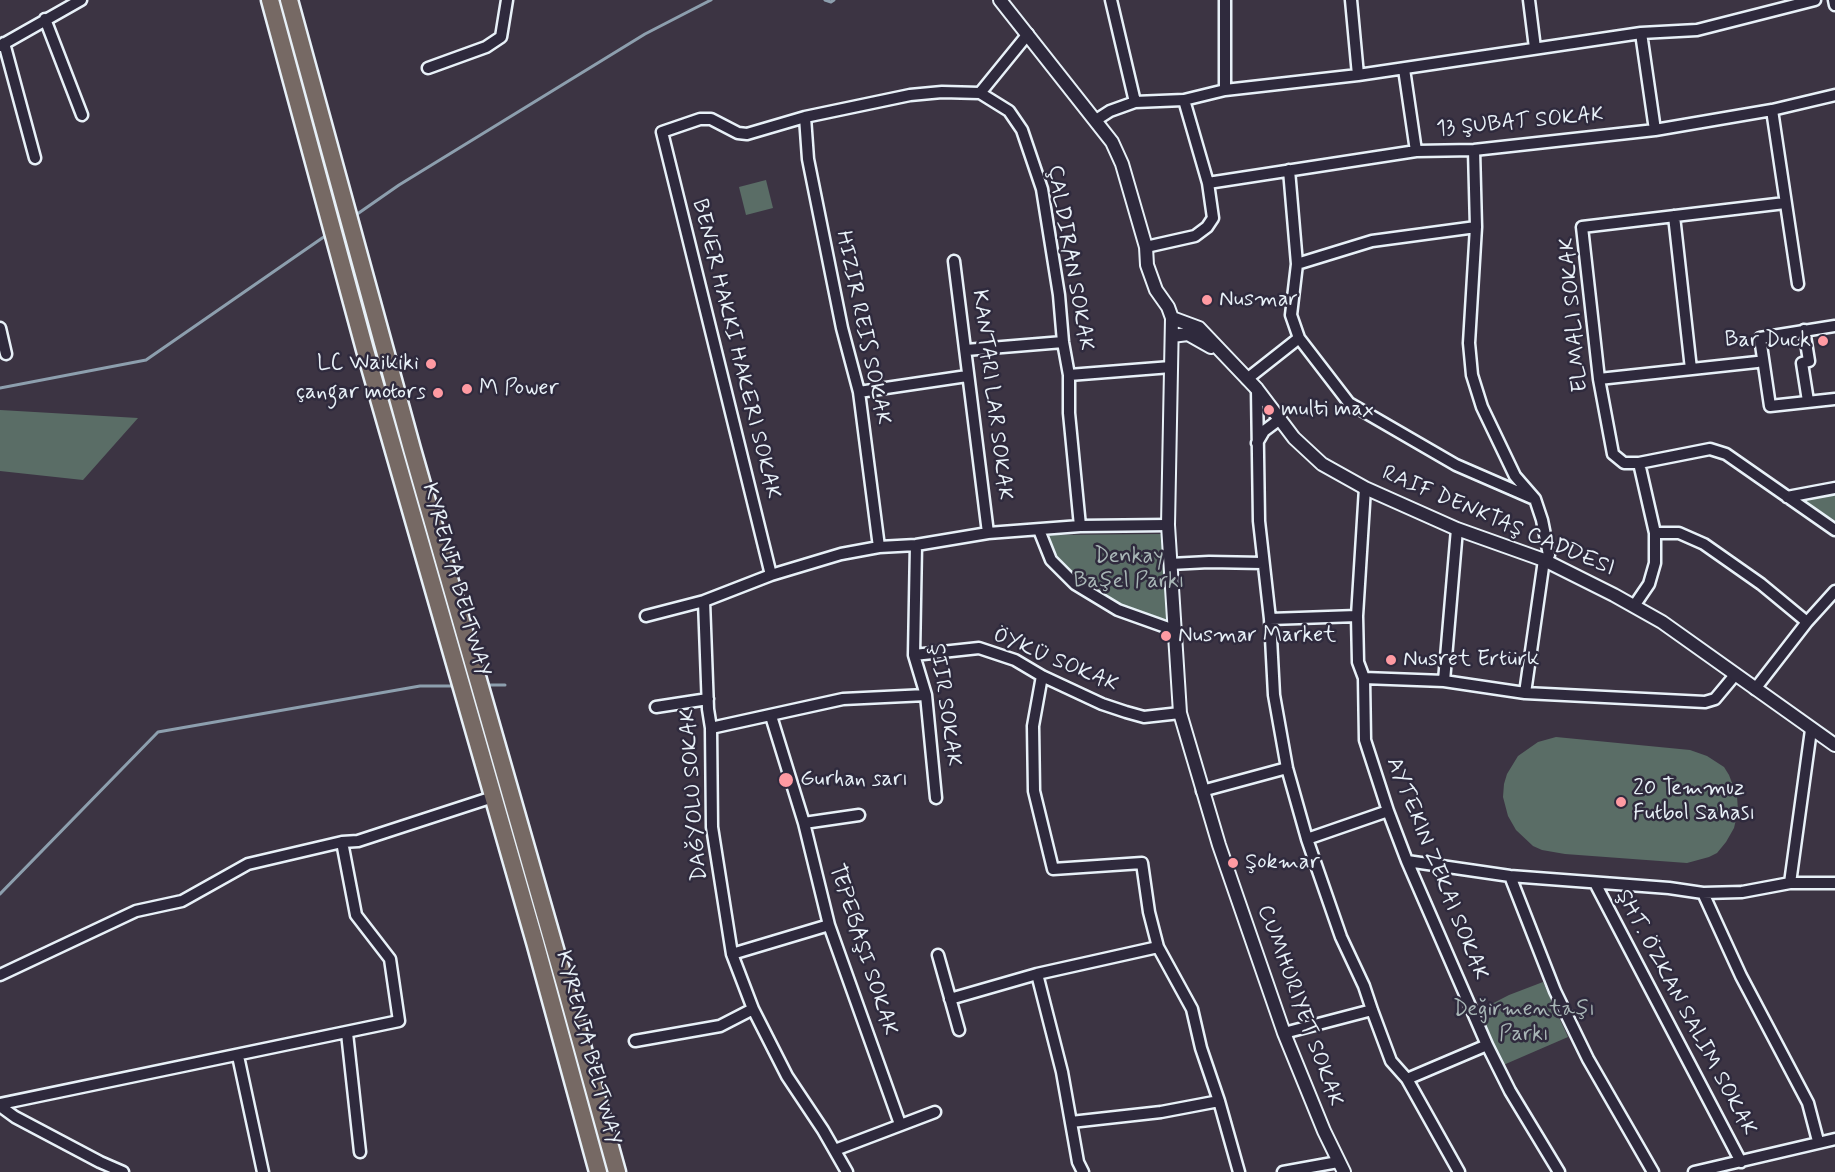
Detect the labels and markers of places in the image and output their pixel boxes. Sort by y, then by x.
place label: Nusmar [1219,287,1298,313]
marker: Nusmar [1200,293,1214,307]
place label: Bar Duck [1725,328,1811,354]
marker: Bar Duck [1816,334,1830,348]
place label: LC Waikiki [317,351,419,377]
marker: LC Waikiki [424,357,438,371]
place label: M Power [479,376,559,402]
place label: çangar motors [296,380,426,406]
marker: M Power [460,382,474,396]
marker: çangar motors [431,386,445,400]
place label: multi max [1281,397,1374,423]
marker: multi max [1262,403,1276,417]
place label: Nusmar Market [1178,623,1336,649]
marker: Nusmar Market [1159,629,1173,643]
place label: Nusret Ertürk [1403,647,1540,673]
marker: Nusret Ertürk [1384,653,1398,667]
place label: Gurhan sarı [800,767,908,793]
marker: Gurhan sarı [777,771,795,789]
place label: 20 Temmuz Futbol Sahası [1633,776,1755,828]
marker: 20 Temmuz Futbol Sahası [1614,795,1628,809]
place label: Şokmar [1245,850,1320,876]
marker: Şokmar [1226,856,1240,870]

